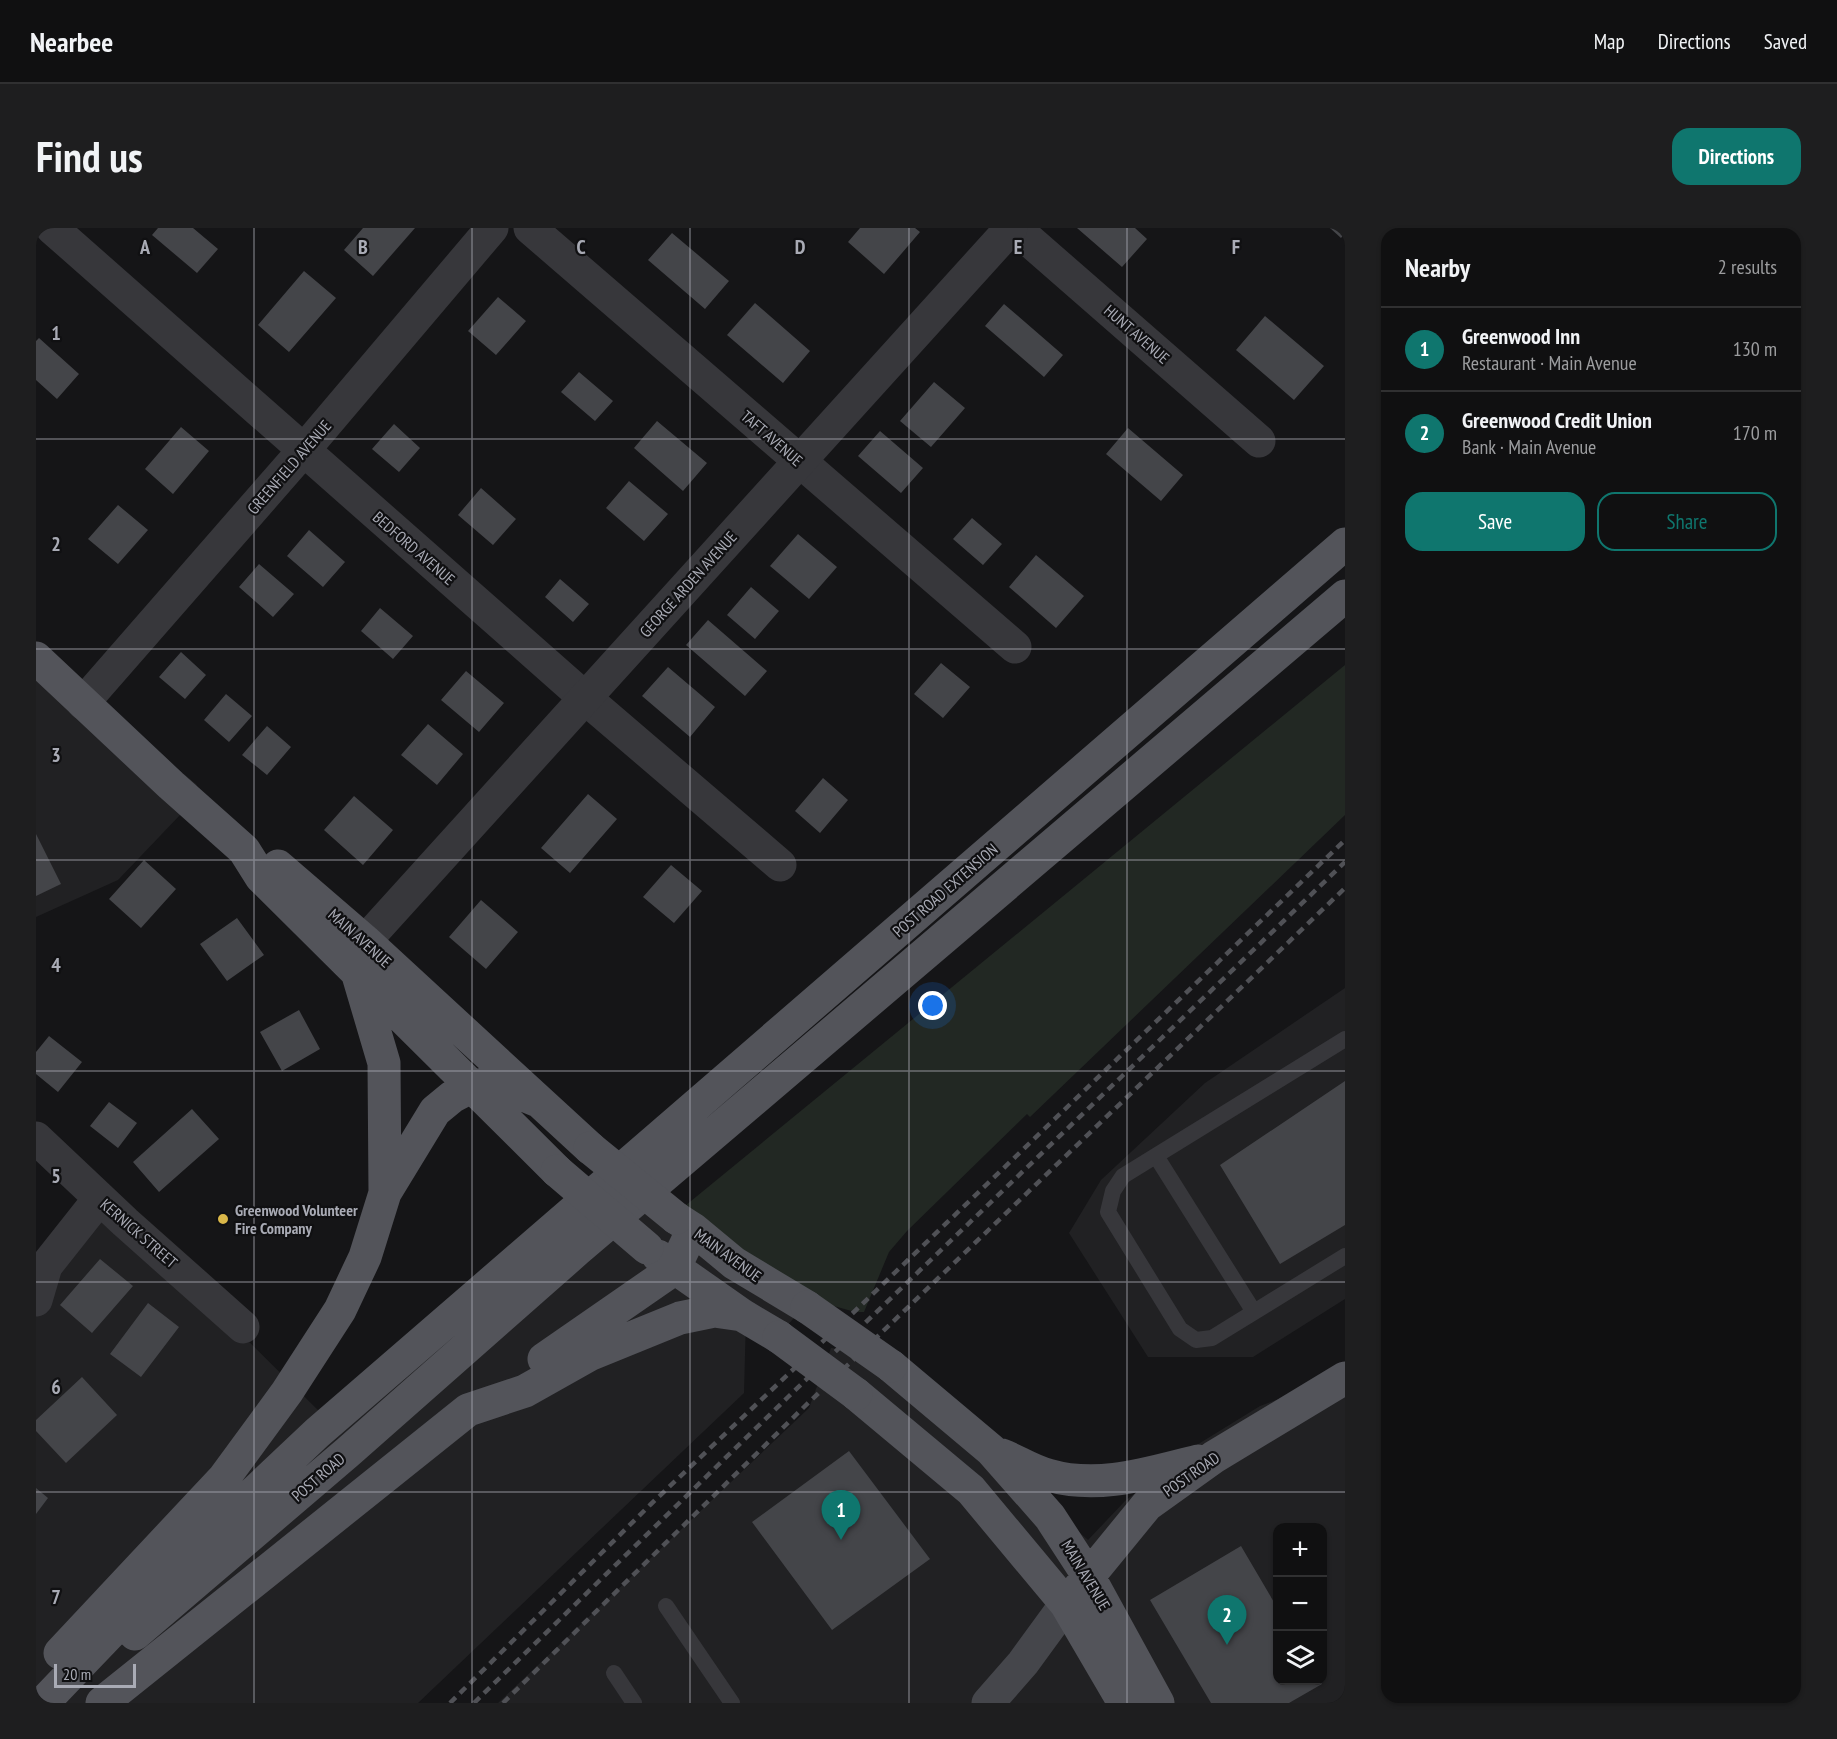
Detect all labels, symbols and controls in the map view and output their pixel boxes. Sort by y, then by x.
text: Nearbee [30,23,113,60]
text: Map [1594,28,1625,55]
text: Directions [1658,28,1731,55]
text: Saved [1764,28,1807,55]
button: Directions [1672,128,1801,185]
text: Find us [36,129,143,184]
text: A [139,234,151,260]
text: B [358,234,368,260]
text: C [576,234,586,260]
text: D [795,234,806,260]
text: E [1014,234,1022,260]
text: F [1232,234,1240,260]
text: Nearby [1405,251,1470,284]
text: 2 results [1718,254,1777,280]
street label: HUNT AVENUE [1100,300,1174,368]
text: 1 [51,320,61,346]
text: Greenwood Inn [1462,322,1580,350]
text: 1 [1420,336,1429,362]
text: 130 m [1733,336,1777,362]
text: Restaurant · Main Avenue [1462,350,1637,376]
street label: TAFT AVENUE [737,406,807,470]
text: Greenwood Credit Union [1462,406,1652,434]
street label: GREENFIELD AVENUE [243,416,335,518]
text: 2 [1420,420,1429,446]
text: 170 m [1733,420,1777,446]
text: Bank · Main Avenue [1462,434,1596,460]
button: Save [1405,492,1585,551]
button: Share [1597,492,1777,551]
street label: BEDFORD AVENUE [369,507,459,589]
street label: GEORGE ARDEN AVENUE [635,527,741,641]
text: 2 [51,531,61,557]
text: 3 [51,742,61,768]
street label: POST ROAD EXTENSION [888,839,1002,941]
street label: MAIN AVENUE [324,904,396,972]
text: 4 [51,952,61,978]
your location [918,991,947,1020]
text: 5 [51,1163,61,1189]
street label: KERNICK STREET [96,1194,182,1272]
place label: Greenwood Volunteer Fire Company [235,1200,358,1238]
marker: Greenwood Volunteer Fire Company [216,1212,230,1226]
street label: MAIN AVENUE [691,1224,766,1286]
text: 6 [51,1374,61,1400]
street label: POST ROAD [1159,1447,1223,1501]
street label: POST ROAD [287,1448,349,1506]
pin: 1 [822,1490,860,1540]
map controls [1273,1523,1327,1685]
button: + [1273,1523,1327,1577]
street label: MAIN AVENUE [1057,1536,1115,1614]
button: − [1273,1577,1327,1631]
text: 7 [51,1584,61,1610]
pin: 2 [1208,1596,1246,1645]
button: layers [1273,1631,1327,1685]
scale bar [54,1661,136,1688]
text: 20 m [63,1664,91,1684]

